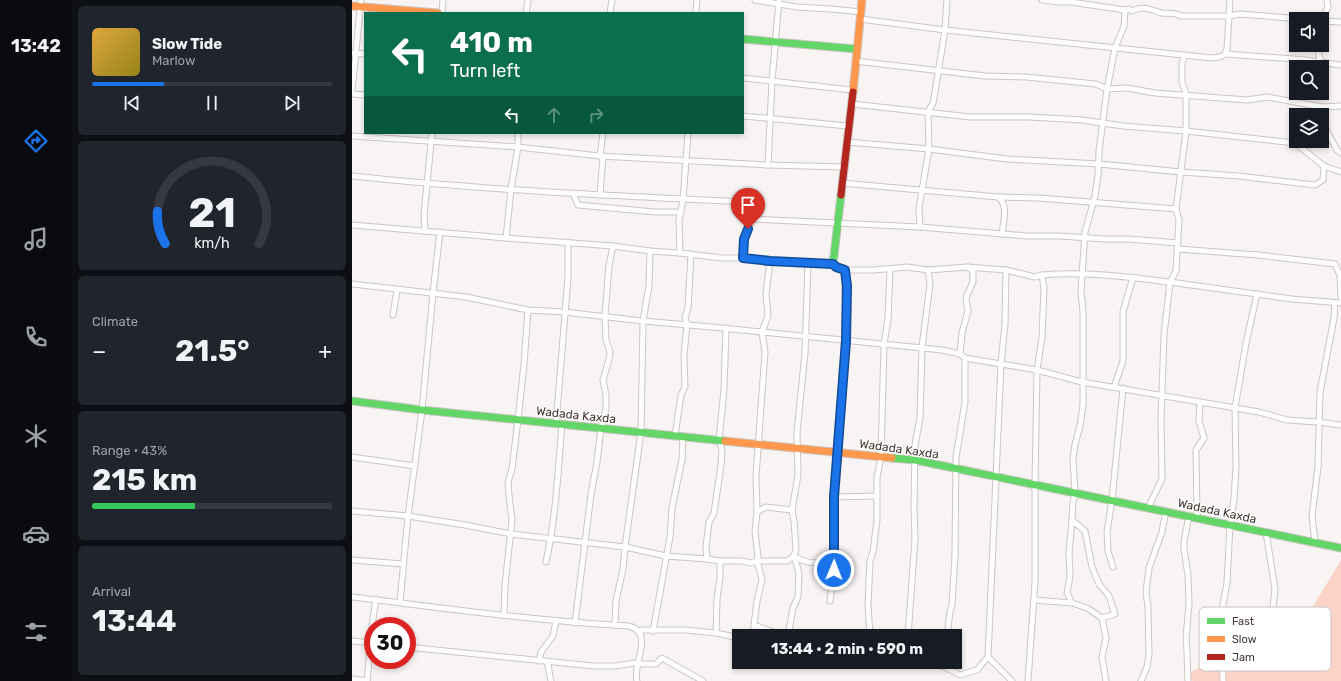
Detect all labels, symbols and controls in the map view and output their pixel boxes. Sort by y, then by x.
map controls [1289,12,1329,148]
button: sound [1289,12,1329,52]
text: 410 m [450,26,533,59]
icon: left [384,28,436,80]
text: 13:42 [11,35,61,57]
text: Slow Tide [152,35,222,53]
text: Marlow [152,53,195,68]
text: Turn left [450,60,520,82]
button: search [1289,60,1329,100]
icon: previous [121,92,143,114]
icon: pause [201,92,223,114]
icon: next [281,92,303,114]
icon: left [501,104,523,126]
icon: ahead [543,104,565,126]
icon: right [585,104,607,126]
button: layers [1289,108,1329,148]
icon: directions [22,127,50,155]
text: 21 [188,187,236,236]
pin [731,188,765,229]
icon: arrive [737,194,759,216]
icon: music [22,225,50,253]
text: km/h [194,234,230,251]
text: Climate [92,314,138,329]
icon: phone [22,323,50,351]
text: 21.5° [175,333,250,369]
text: − [92,338,106,365]
text: + [318,338,332,365]
street label: Wadada Kaxda [535,404,617,426]
icon: climate [22,422,50,450]
street label: Wadada Kaxda [858,436,940,462]
text: Range · 43% [92,443,167,458]
text: 215 km [92,462,197,498]
street label: Wadada Kaxda [1176,496,1258,526]
icon: car [22,520,50,548]
position arrow [813,549,855,591]
text: Arrival [92,584,131,599]
text: 13:44 [92,603,176,639]
legend [1199,607,1331,671]
text: Fast [1232,615,1255,628]
speed limit sign: 30 [364,617,416,669]
icon: filters [22,618,50,646]
text: Slow [1232,633,1257,646]
text: 13:44 · 2 min · 590 m [771,640,923,658]
text: Jam [1232,651,1255,664]

